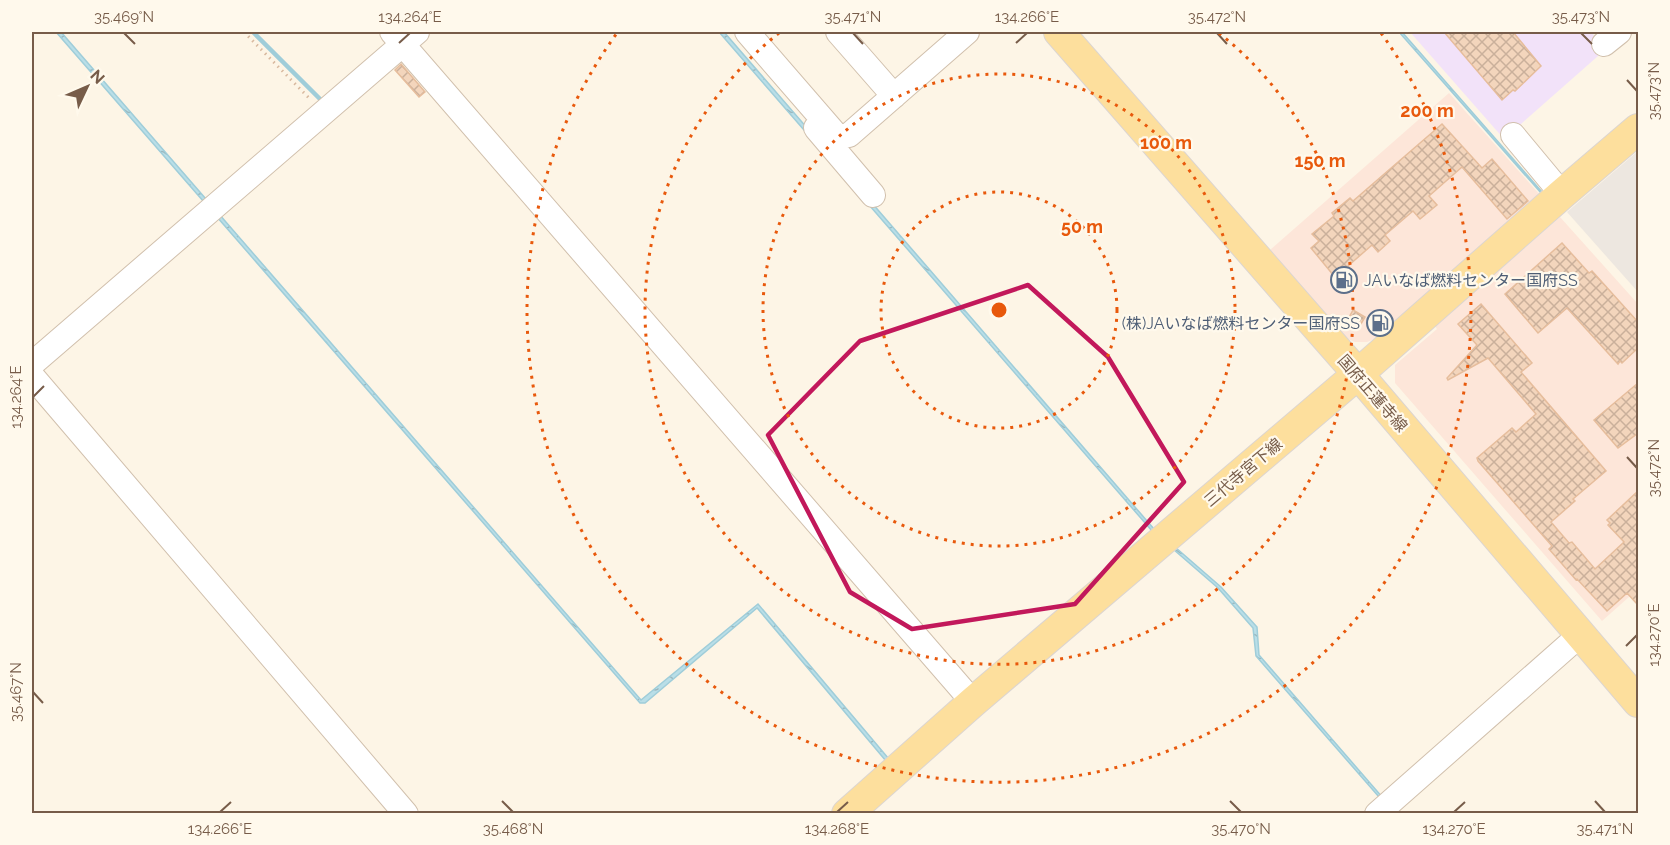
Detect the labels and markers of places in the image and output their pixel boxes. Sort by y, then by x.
fuel station icon: JAいなば燃料センター国府SS [1329,265,1359,295]
place label: JAいなば燃料センター国府SS [1364,271,1578,290]
centre of rings [989,300,1009,320]
fuel station icon: (株)JAいなば燃料センター国府SS [1365,308,1395,338]
place label: (株)JAいなば燃料センター国府SS [1122,314,1360,333]

